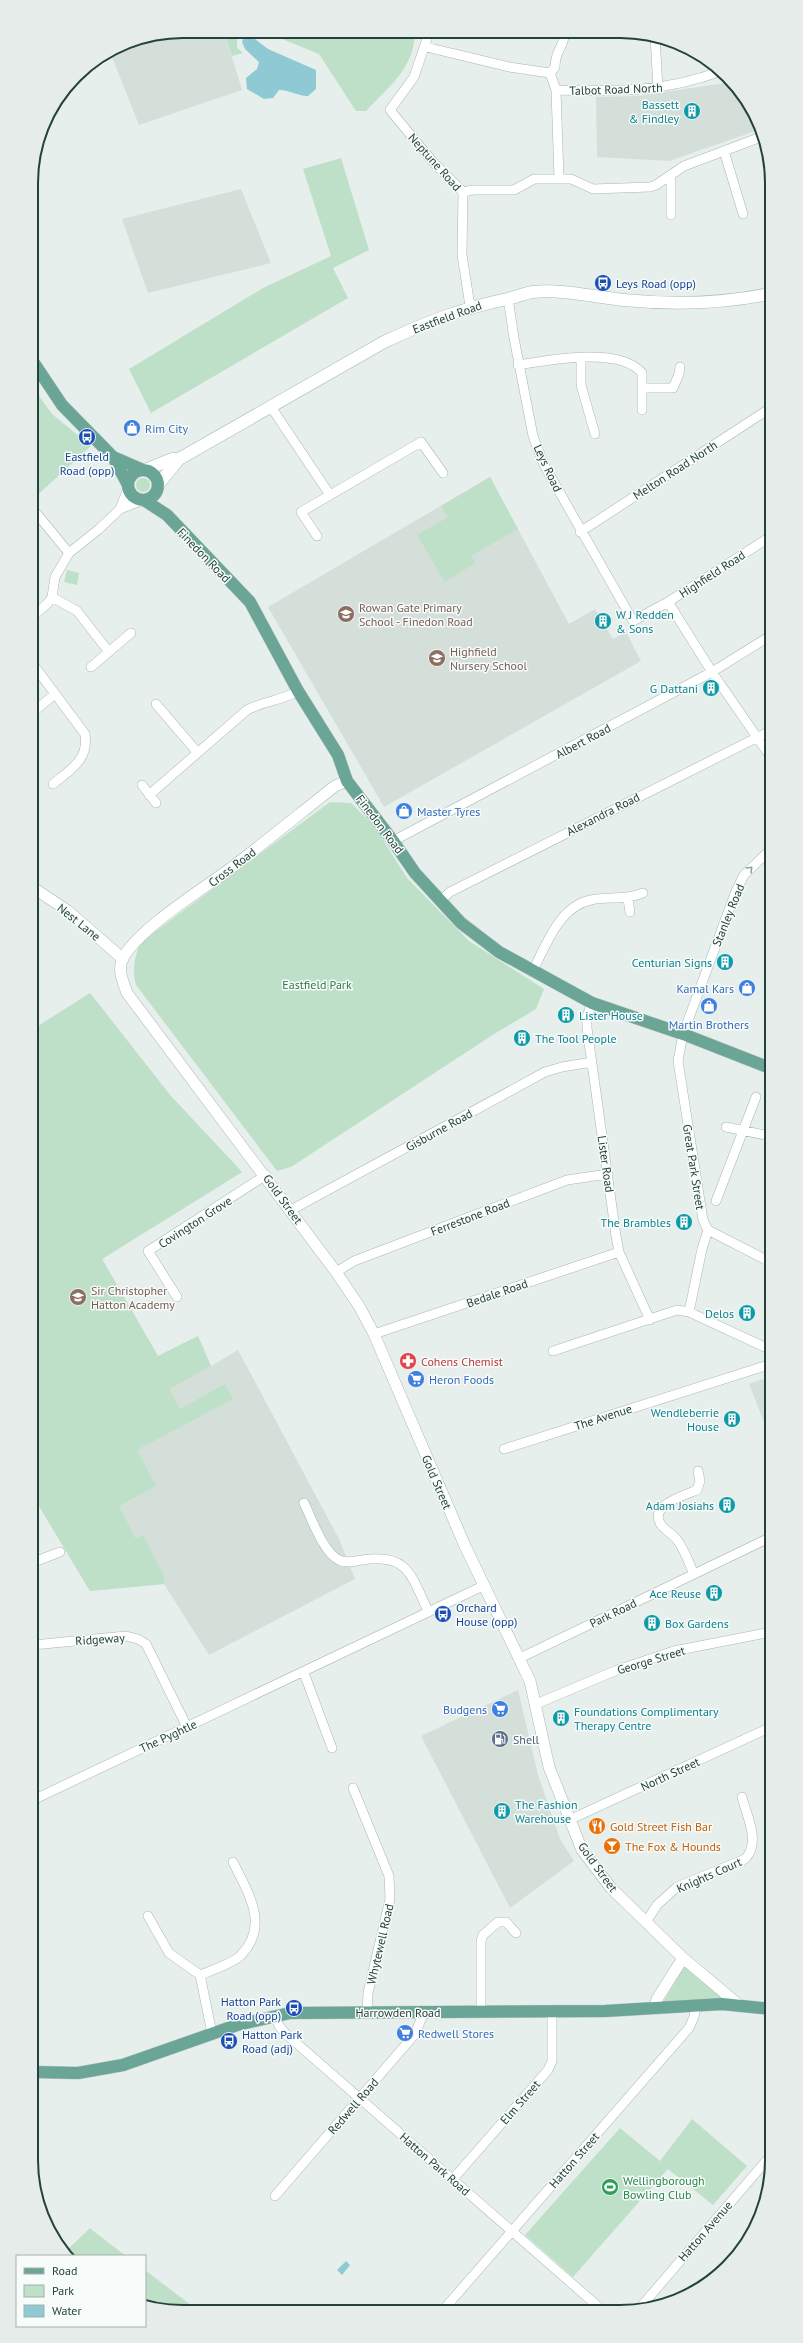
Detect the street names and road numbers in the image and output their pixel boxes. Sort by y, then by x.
street label: Talbot Road North [569,80,663,98]
street label: Neptune Road [405,130,465,194]
street label: Eastfield Road [410,298,484,336]
street label: Melton Road North [630,437,720,503]
street label: Leys Road [531,442,565,494]
street label: Finedon Road [174,525,234,585]
street label: Highfield Road [676,547,748,601]
street label: Albert Road [553,720,613,762]
street label: Alexandra Road [564,789,642,839]
street label: Finedon Road [353,791,407,857]
street label: Cross Road [205,844,259,890]
street label: Stanley Road [709,882,747,948]
street label: Nest Lane [54,900,104,944]
street label: Gisburne Road [403,1106,475,1154]
street label: Great Park Street [680,1123,708,1211]
street label: Lister Road [595,1135,617,1193]
street label: Gold Street [260,1171,306,1227]
street label: Covington Grove [156,1193,234,1251]
street label: Ferrestone Road [428,1195,512,1239]
street label: Bedale Road [464,1276,530,1310]
street label: The Avenue [572,1401,634,1433]
street label: Gold Street [419,1453,455,1511]
street label: Park Road [587,1595,639,1631]
street label: Ridgeway [75,1630,126,1648]
street label: George Street [615,1643,687,1677]
street label: The Pyghtle [137,1716,199,1756]
street label: North Street [638,1754,702,1794]
street label: Gold Street [575,1839,621,1895]
street label: Knights Court [674,1854,744,1896]
street label: Whytewell Road [363,1902,397,1986]
street label: Harrowden Road [355,2005,441,2020]
street label: Redwell Road [325,2075,381,2137]
street label: Elm Street [497,2077,543,2127]
street label: Hatton Park Road [397,2129,473,2199]
street label: Hatton Street [546,2129,602,2191]
street label: Hatton Avenue [675,2198,735,2264]

